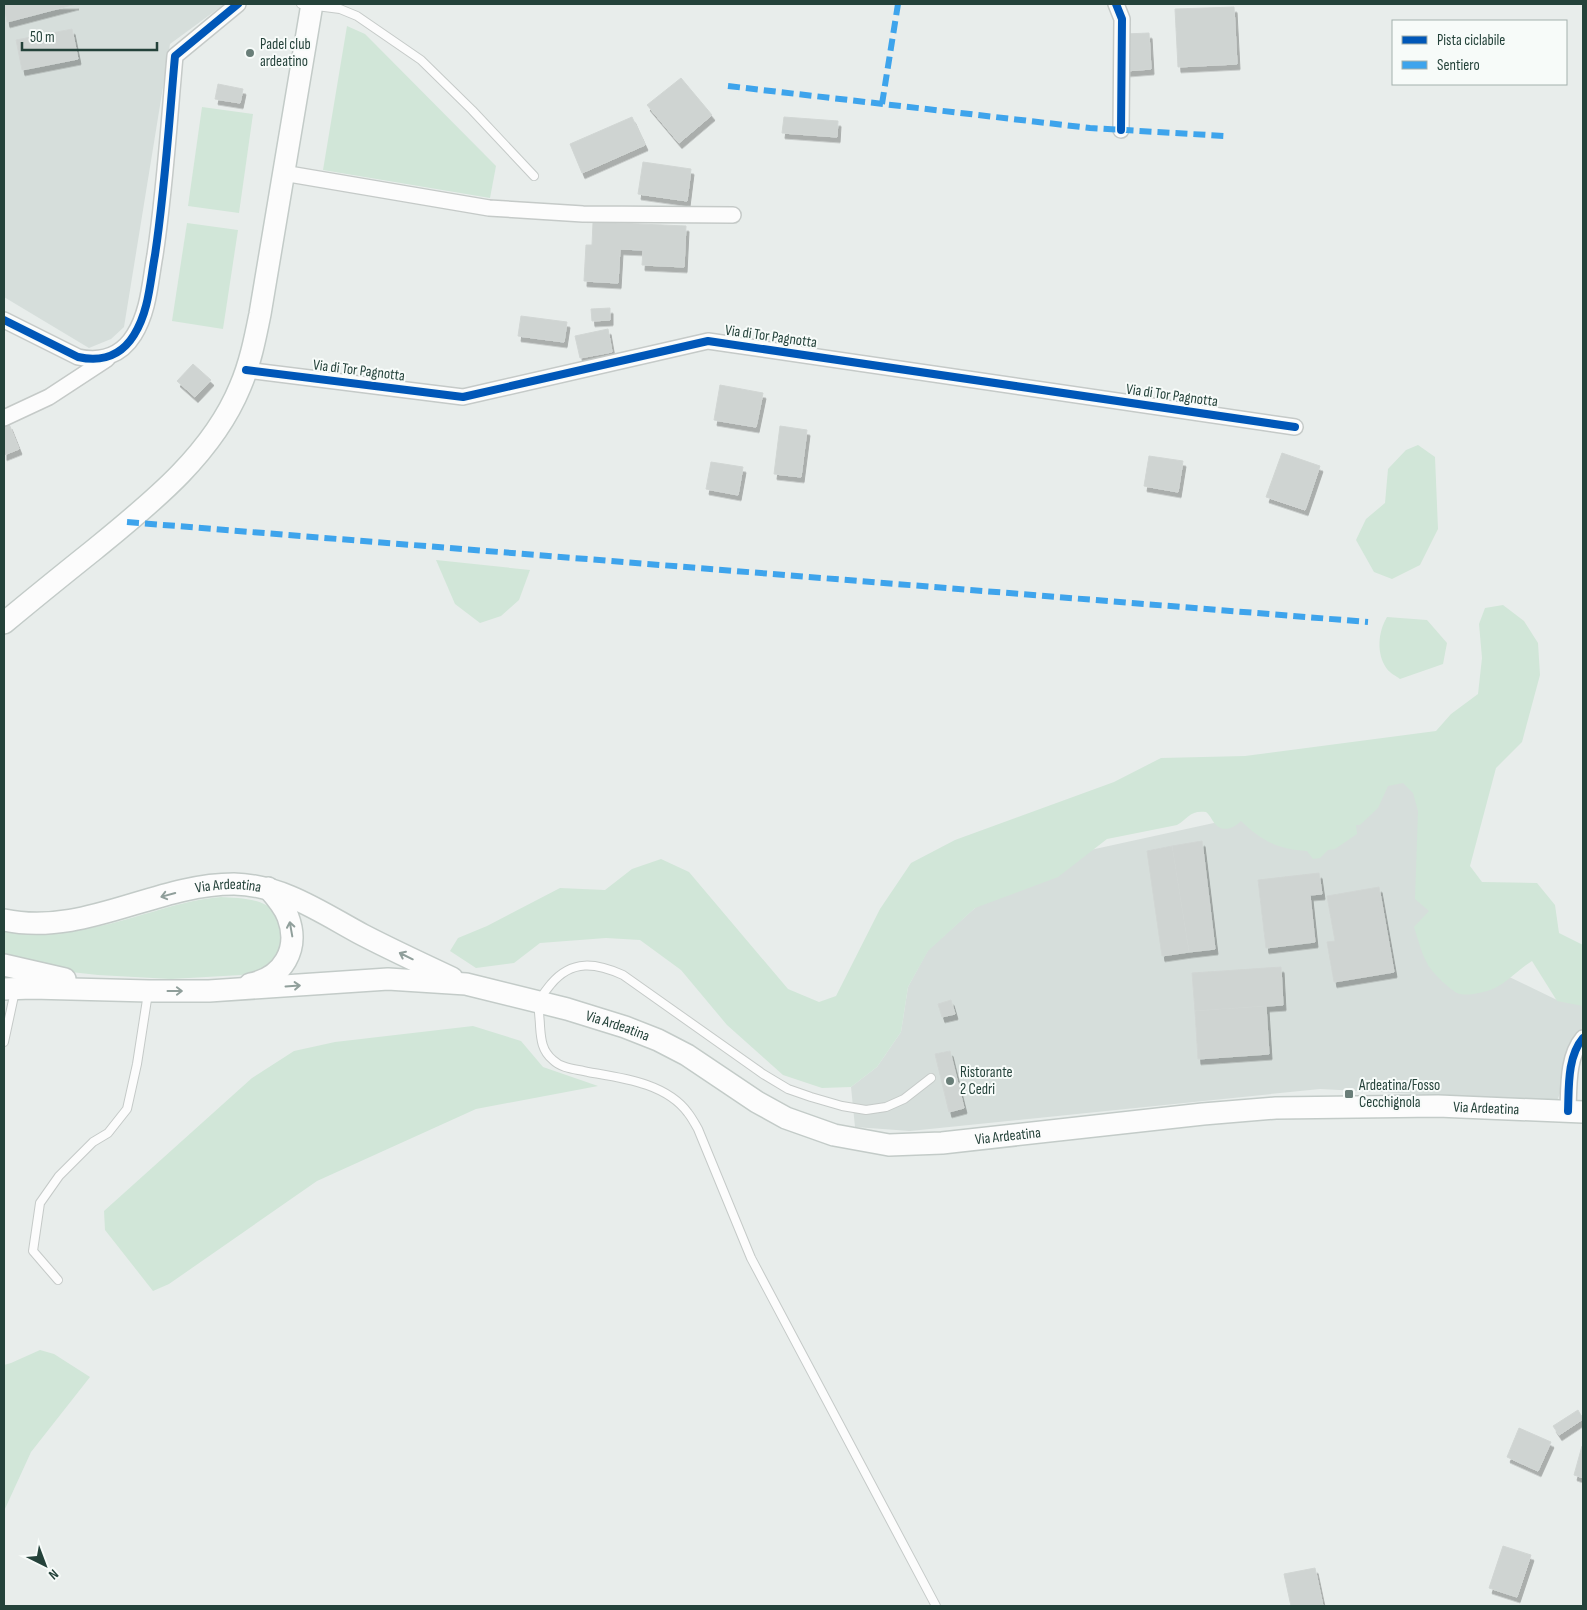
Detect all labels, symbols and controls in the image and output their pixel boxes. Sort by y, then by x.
scale bar [22,20,158,52]
legend [1392,20,1567,85]
text: 50 m [30,28,55,47]
text: Pista ciclabile [1437,31,1505,50]
place label: Padel club ardeatino [260,35,311,71]
marker: Padel club ardeatino [244,47,256,59]
text: Sentiero [1437,56,1480,75]
street label: Via di Tor Pagnotta [724,321,818,352]
street label: Via di Tor Pagnotta [312,355,406,386]
street label: Via di Tor Pagnotta [1125,380,1219,411]
street label: Via Ardeatina [194,875,263,898]
one-way arrow [161,890,177,900]
one-way arrow [285,921,295,937]
one-way arrow [398,951,413,961]
one-way arrow [285,981,301,990]
one-way arrow [166,986,183,996]
street label: Via Ardeatina [583,1006,652,1046]
place label: Ristorante 2 Cedri [960,1063,1013,1099]
marker: Ristorante 2 Cedri [944,1075,956,1087]
place label: Ardeatina/Fosso Cecchignola [1358,1076,1440,1112]
marker: Ardeatina/Fosso Cecchignola [1343,1088,1355,1100]
street label: Via Ardeatina [1453,1098,1520,1119]
street label: Via Ardeatina [974,1123,1042,1149]
north arrow [20,1540,70,1590]
text: N [45,1565,62,1583]

